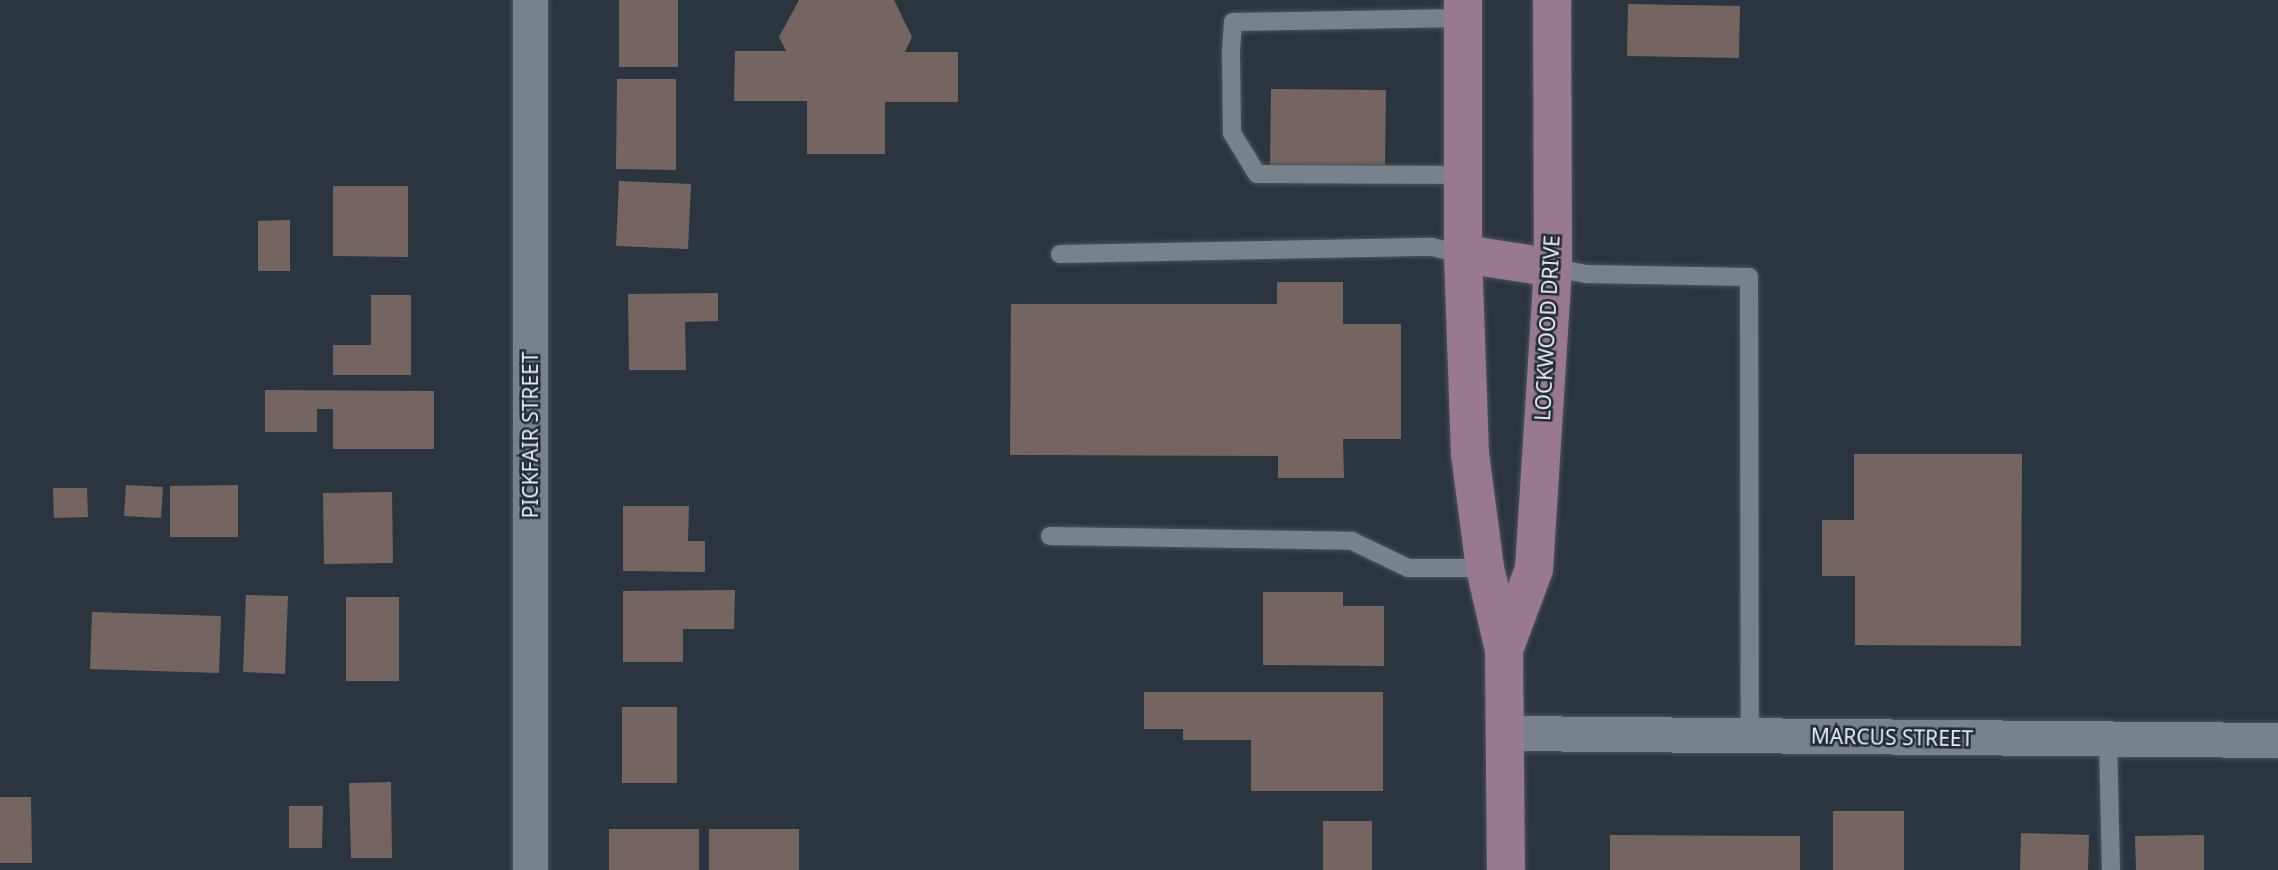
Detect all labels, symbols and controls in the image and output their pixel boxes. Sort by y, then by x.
street label: LOCKWOOD DRIVE [1530,234,1564,422]
street label: PICKFAIR STREET [517,352,543,518]
street label: MARCUS STREET [1811,723,1973,751]

